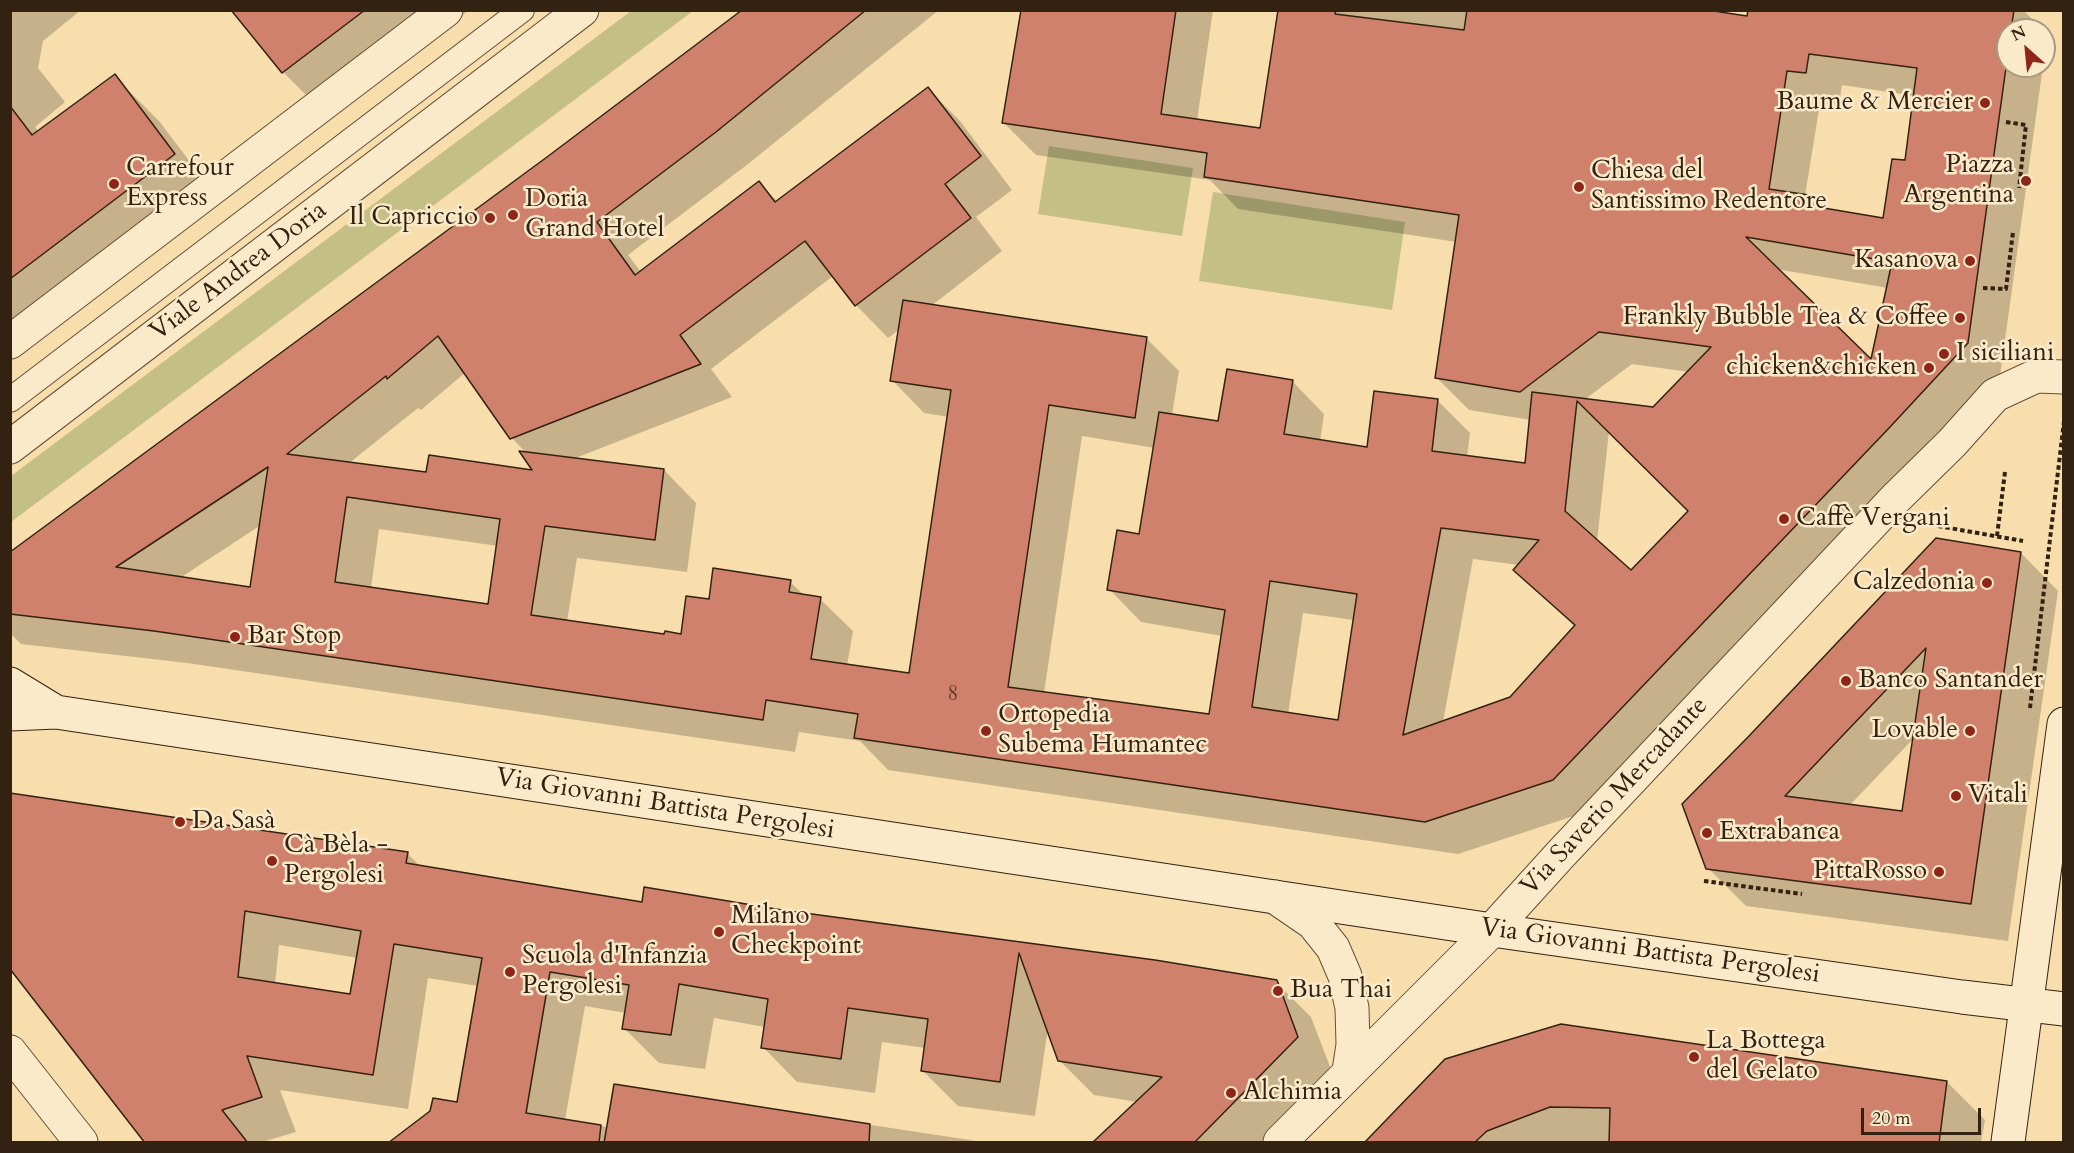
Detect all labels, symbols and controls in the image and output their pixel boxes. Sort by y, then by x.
north arrow [1996,18,2056,78]
text: N [2008,21,2030,47]
place label: Baume & Mercier [1777,87,1973,119]
marker: Baume & Mercier [1978,96,1992,110]
place label: Piazza Argentina [1903,150,2014,212]
place label: Carrefour Express [126,153,234,214]
place label: Chiesa del Santissimo Redentore [1591,156,1827,218]
marker: Piazza Argentina [2019,174,2033,188]
marker: Carrefour Express [107,177,121,191]
marker: Chiesa del Santissimo Redentore [1572,180,1586,194]
place label: Doria Grand Hotel [525,184,664,246]
street label: Viale Andrea Doria [145,195,333,349]
place label: Il Capriccio [349,202,478,234]
marker: Doria Grand Hotel [506,208,520,222]
marker: Il Capriccio [483,211,497,225]
place label: Kasanova [1854,245,1958,277]
marker: Kasanova [1963,254,1977,268]
place label: Frankly Bubble Tea & Coffee [1623,302,1948,334]
marker: Frankly Bubble Tea & Coffee [1953,311,1967,325]
place label: I siciliani [1956,338,2054,370]
marker: I siciliani [1937,347,1951,361]
place label: chicken&chicken [1726,352,1917,384]
marker: chicken&chicken [1922,361,1936,375]
place label: Caffè Vergani [1796,503,1950,535]
marker: Caffè Vergani [1777,512,1791,526]
place label: Calzedonia [1853,567,1975,599]
marker: Calzedonia [1980,576,1994,590]
place label: Bar Stop [247,621,342,653]
marker: Bar Stop [228,630,242,644]
place label: Banco Santander [1858,665,2043,697]
marker: Banco Santander [1839,674,1853,688]
house number: 8 [947,682,959,708]
street label: Via Saverio Mercadante [1515,691,1715,903]
place label: Ortopedia Subema Humantec [998,700,1207,762]
place label: Lovable [1871,715,1958,747]
marker: Ortopedia Subema Humantec [979,724,993,738]
marker: Lovable [1963,724,1977,738]
street label: Via Giovanni Battista Pergolesi [494,763,836,847]
place label: Vitali [1968,780,2028,812]
marker: Vitali [1949,789,1963,803]
place label: Da Sasà [192,806,276,838]
marker: Da Sasà [173,815,187,829]
place label: Extrabanca [1719,817,1840,849]
marker: Extrabanca [1700,826,1714,840]
place label: Cà Bèla - Pergolesi [284,830,388,892]
marker: Cà Bèla - Pergolesi [265,854,279,868]
place label: PittaRosso [1813,856,1927,888]
marker: PittaRosso [1932,865,1946,879]
place label: Milano Checkpoint [731,901,861,963]
street label: Via Giovanni Battista Pergolesi [1478,913,1822,991]
marker: Milano Checkpoint [712,925,726,939]
place label: Scuola d'Infanzia Pergolesi [522,941,708,1002]
marker: Scuola d'Infanzia Pergolesi [503,965,517,979]
place label: Bua Thai [1290,975,1392,1007]
marker: Bua Thai [1271,984,1285,998]
place label: La Bottega del Gelato [1706,1026,1826,1088]
marker: La Bottega del Gelato [1687,1050,1701,1064]
place label: Alchimia [1243,1077,1342,1109]
marker: Alchimia [1224,1086,1238,1100]
scale bar [1864,1096,1984,1134]
text: 20 m [1872,1106,1911,1131]

